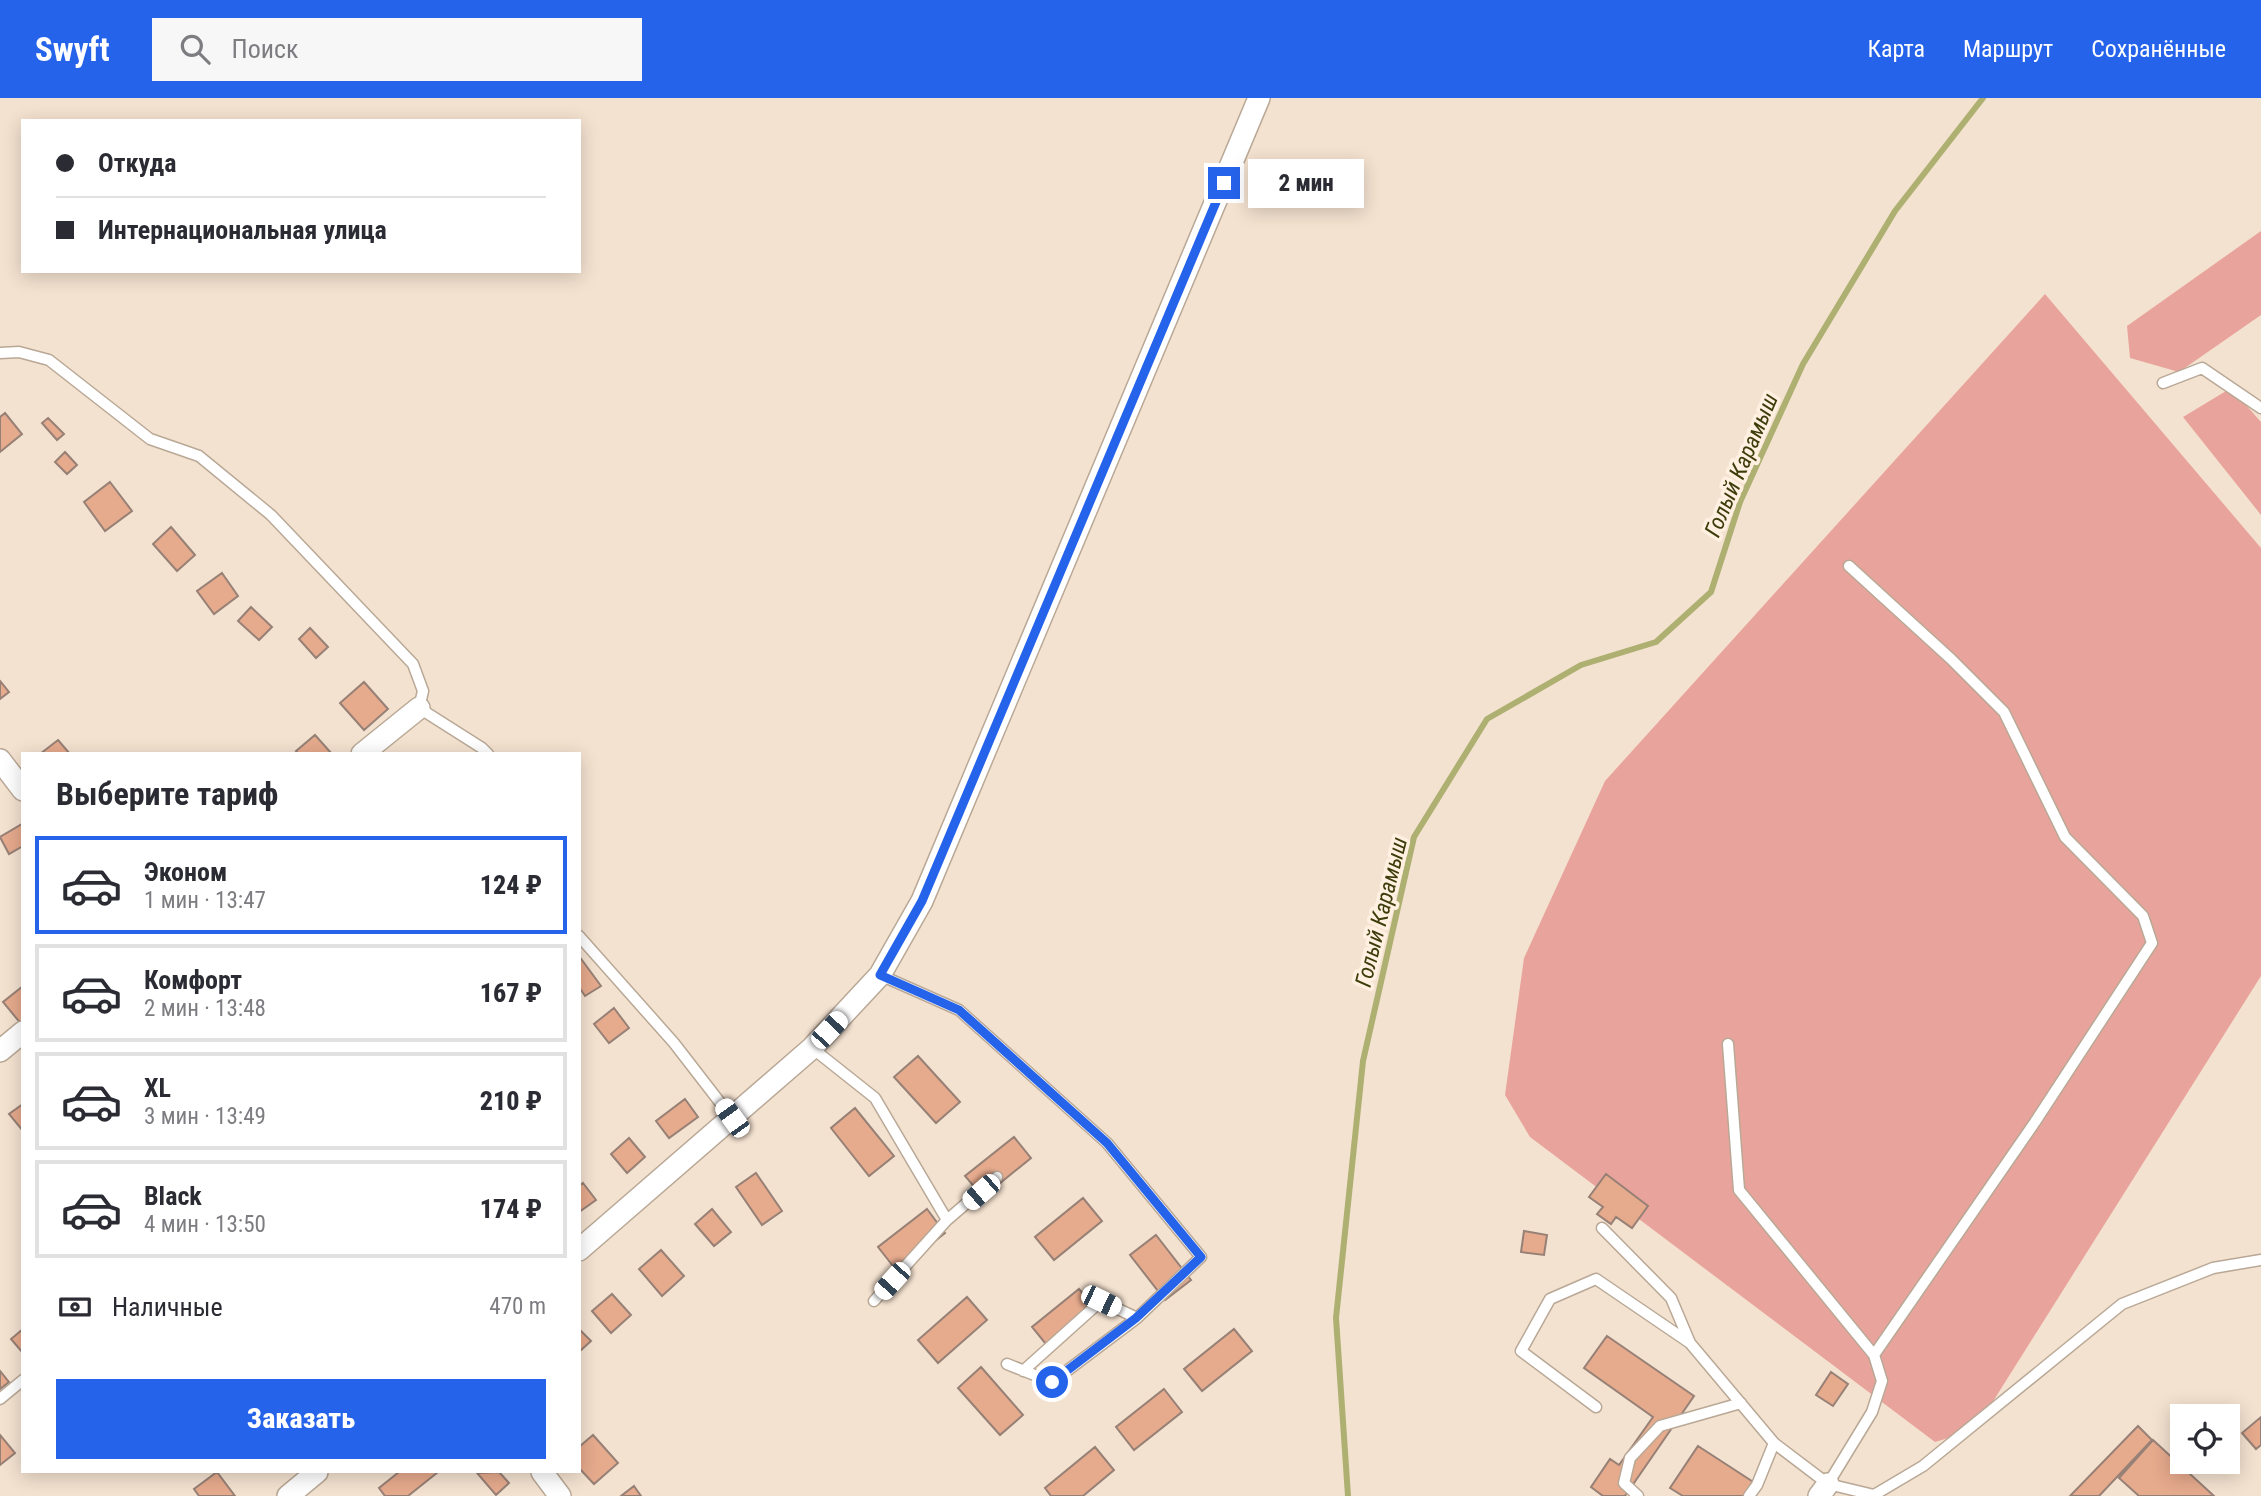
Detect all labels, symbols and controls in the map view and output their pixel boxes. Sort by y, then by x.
search box [152,18,642,81]
text: Swyft [35,30,110,69]
icon: search [176,30,214,68]
text: Поиск [232,34,298,64]
text: Карта [1868,35,1925,63]
text: Маршрут [1963,35,2053,63]
text: Сохранённые [2091,35,2226,63]
text: Откуда [98,148,176,178]
callout: 2 мин [1248,158,1364,208]
route end [1208,167,1240,199]
text: 2 мин [1278,170,1334,197]
text: Интернациональная улица [98,215,387,245]
water label: Голый Карамыш [1699,389,1784,541]
text: Выберите тариф [56,775,278,813]
water label: Голый Карамыш [1350,834,1413,990]
icon: car [60,854,123,917]
text: Эконом [144,857,227,887]
text: 124 ₽ [480,870,542,900]
text: 1 мин · 13:47 [144,887,266,914]
icon: car [60,962,123,1025]
text: Комфорт [144,965,242,995]
text: 167 ₽ [480,978,542,1008]
text: 2 мин · 13:48 [144,995,266,1022]
car [807,1007,852,1053]
icon: car [60,1070,123,1133]
text: XL [144,1073,171,1103]
text: 210 ₽ [480,1086,542,1116]
car [712,1095,753,1141]
text: 3 мин · 13:49 [144,1103,266,1130]
car [959,1170,1004,1214]
icon: car [60,1178,123,1241]
text: Black [144,1181,202,1211]
text: 174 ₽ [480,1194,542,1224]
text: 4 мин · 13:50 [144,1211,266,1238]
car [871,1258,914,1304]
car [1078,1282,1125,1320]
icon: cash [56,1288,94,1326]
text: Наличные [112,1292,223,1322]
text: 470 m [489,1293,546,1320]
route start [1036,1366,1068,1398]
button: Заказать [56,1379,546,1459]
map controls [2170,1404,2240,1474]
button: locate [2170,1404,2240,1474]

